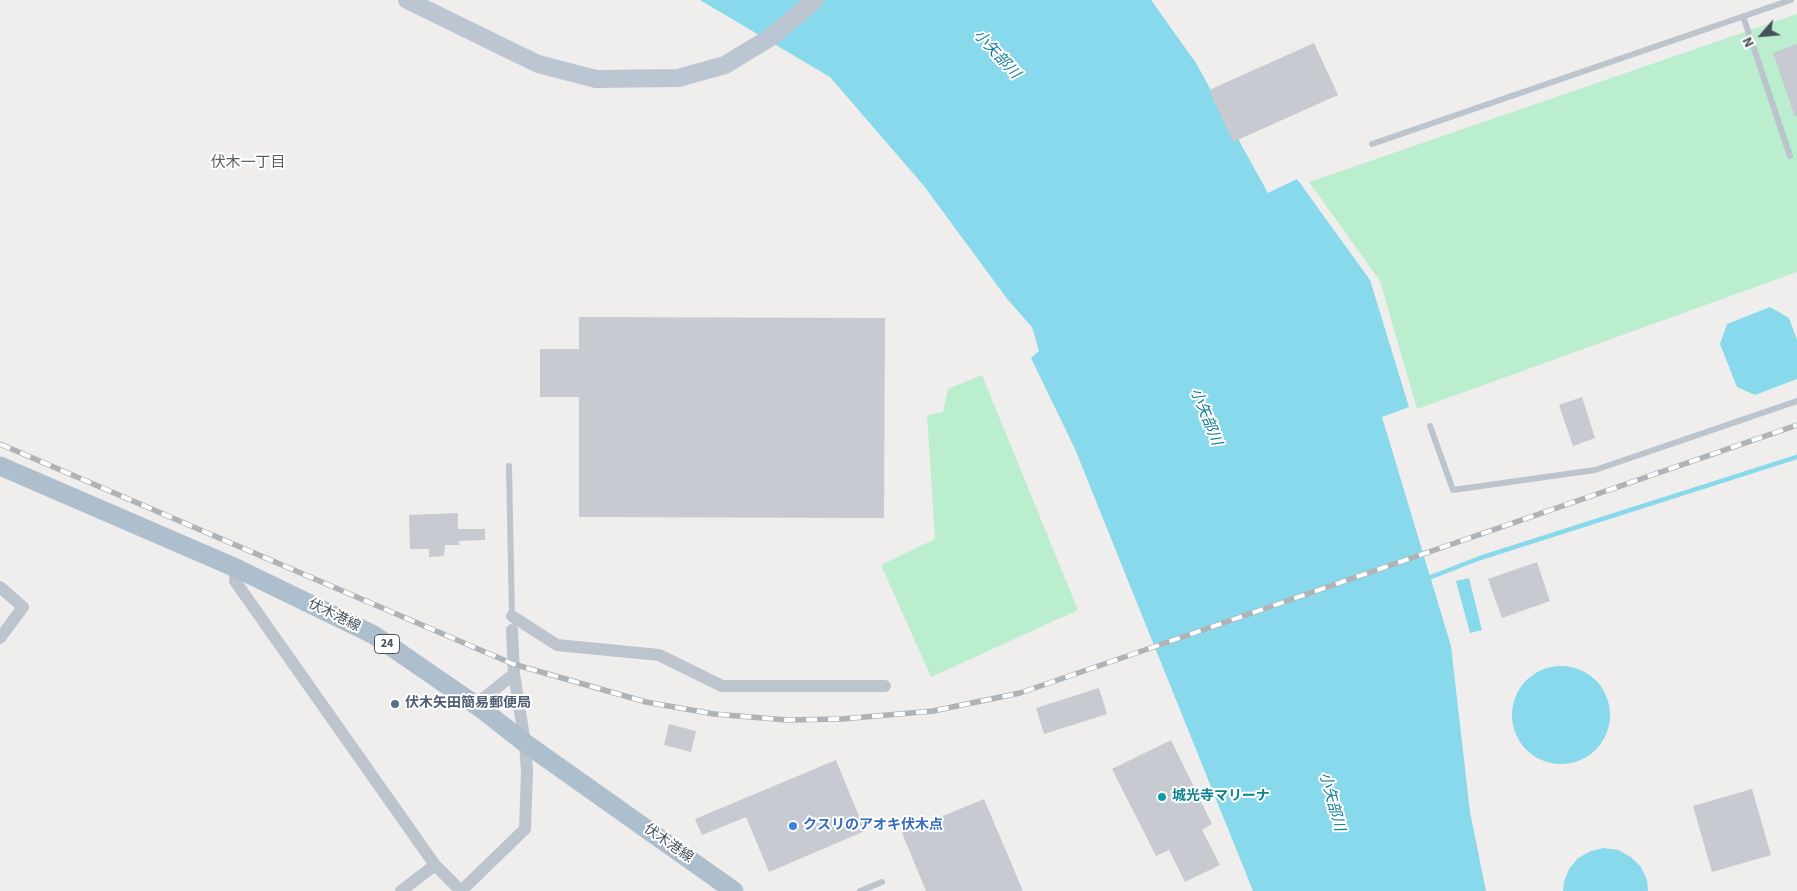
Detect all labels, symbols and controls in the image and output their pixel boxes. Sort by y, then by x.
north arrow [1737,10,1787,60]
water label: 小矢部川 [969,27,1023,83]
text: N [1738,33,1760,50]
district label: 伏木一丁目 [211,155,285,173]
water label: 小矢部川 [1185,386,1225,448]
street label: 伏木港線 [305,596,363,636]
road number: 24 [374,634,400,654]
place label: 伏木矢田簡易郵便局 [405,696,531,712]
marker: 伏木矢田簡易郵便局 [389,698,401,710]
water label: 小矢部川 [1315,771,1347,833]
place label: 城光寺マリーナ [1172,789,1270,805]
marker: 城光寺マリーナ [1156,791,1168,803]
place label: クスリのアオキ伏木点 [803,818,943,834]
marker: クスリのアオキ伏木点 [787,820,799,832]
street label: 伏木港線 [640,821,696,867]

